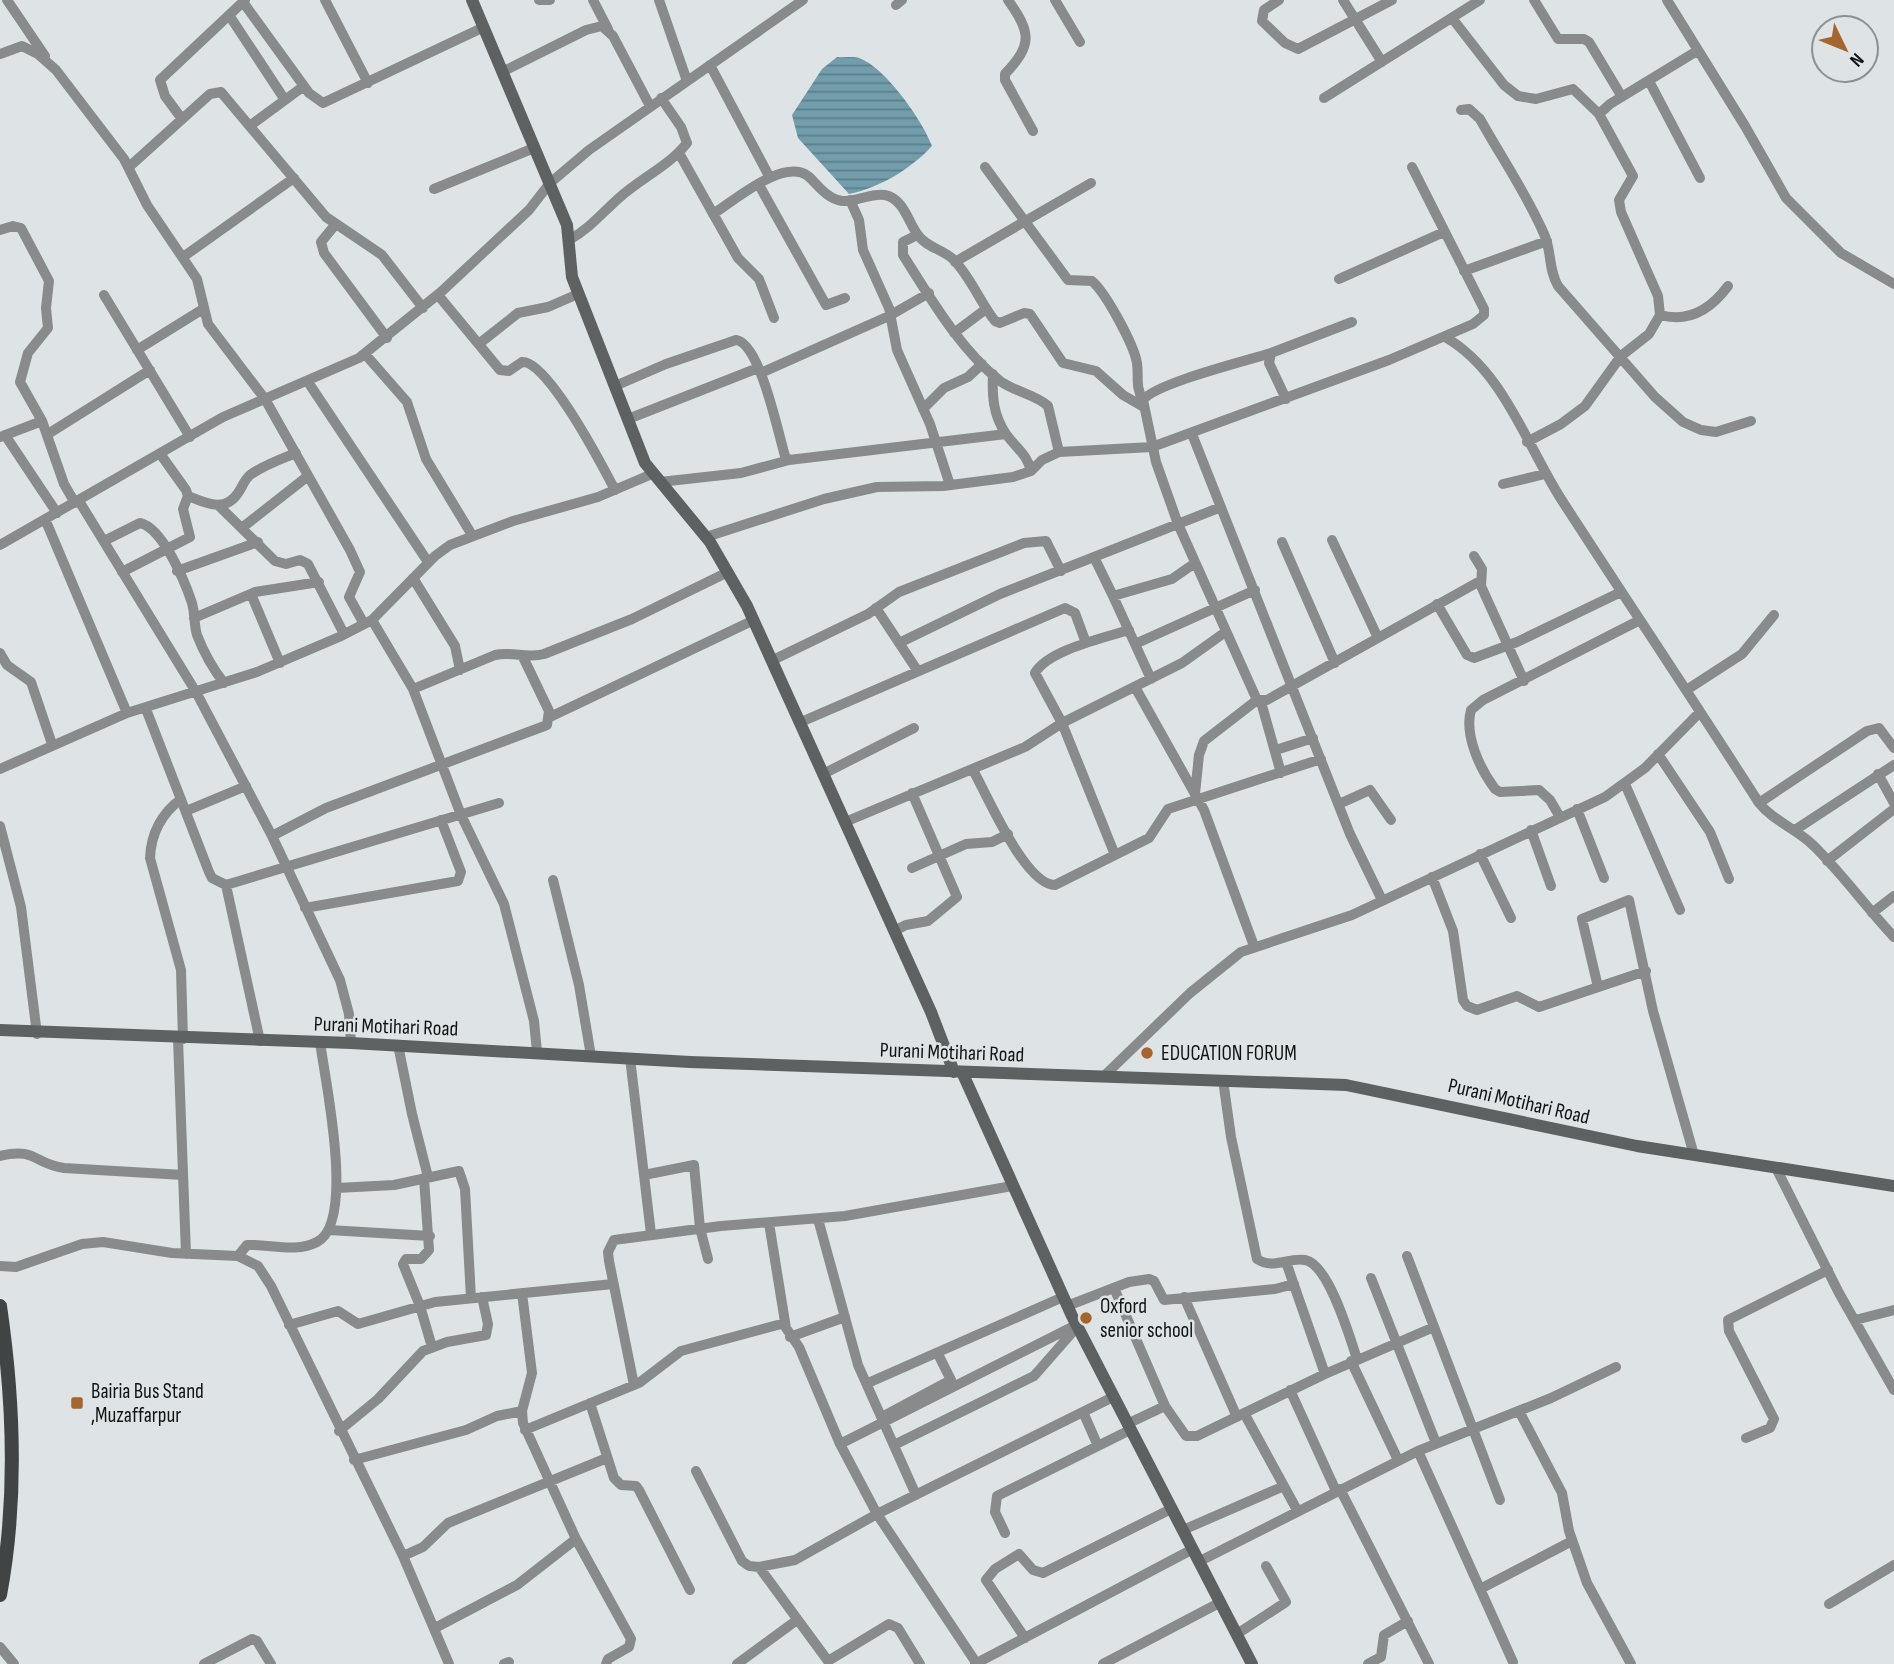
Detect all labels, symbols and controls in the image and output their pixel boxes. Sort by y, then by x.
north arrow [1810,14,1880,84]
text: N [1844,48,1868,71]
street label: Purani Motihari Road [313,1011,459,1042]
street label: Purani Motihari Road [879,1037,1025,1068]
place label: EDUCATION FORUM [1161,1041,1297,1066]
marker: EDUCATION FORUM [1139,1045,1155,1061]
street label: Purani Motihari Road [1446,1073,1592,1130]
place label: Oxford senior school [1100,1294,1193,1343]
marker: Oxford senior school [1078,1310,1094,1326]
place label: Bairia Bus Stand ,Muzaffarpur [91,1379,204,1428]
marker: Bairia Bus Stand ,Muzaffarpur [69,1395,85,1411]

